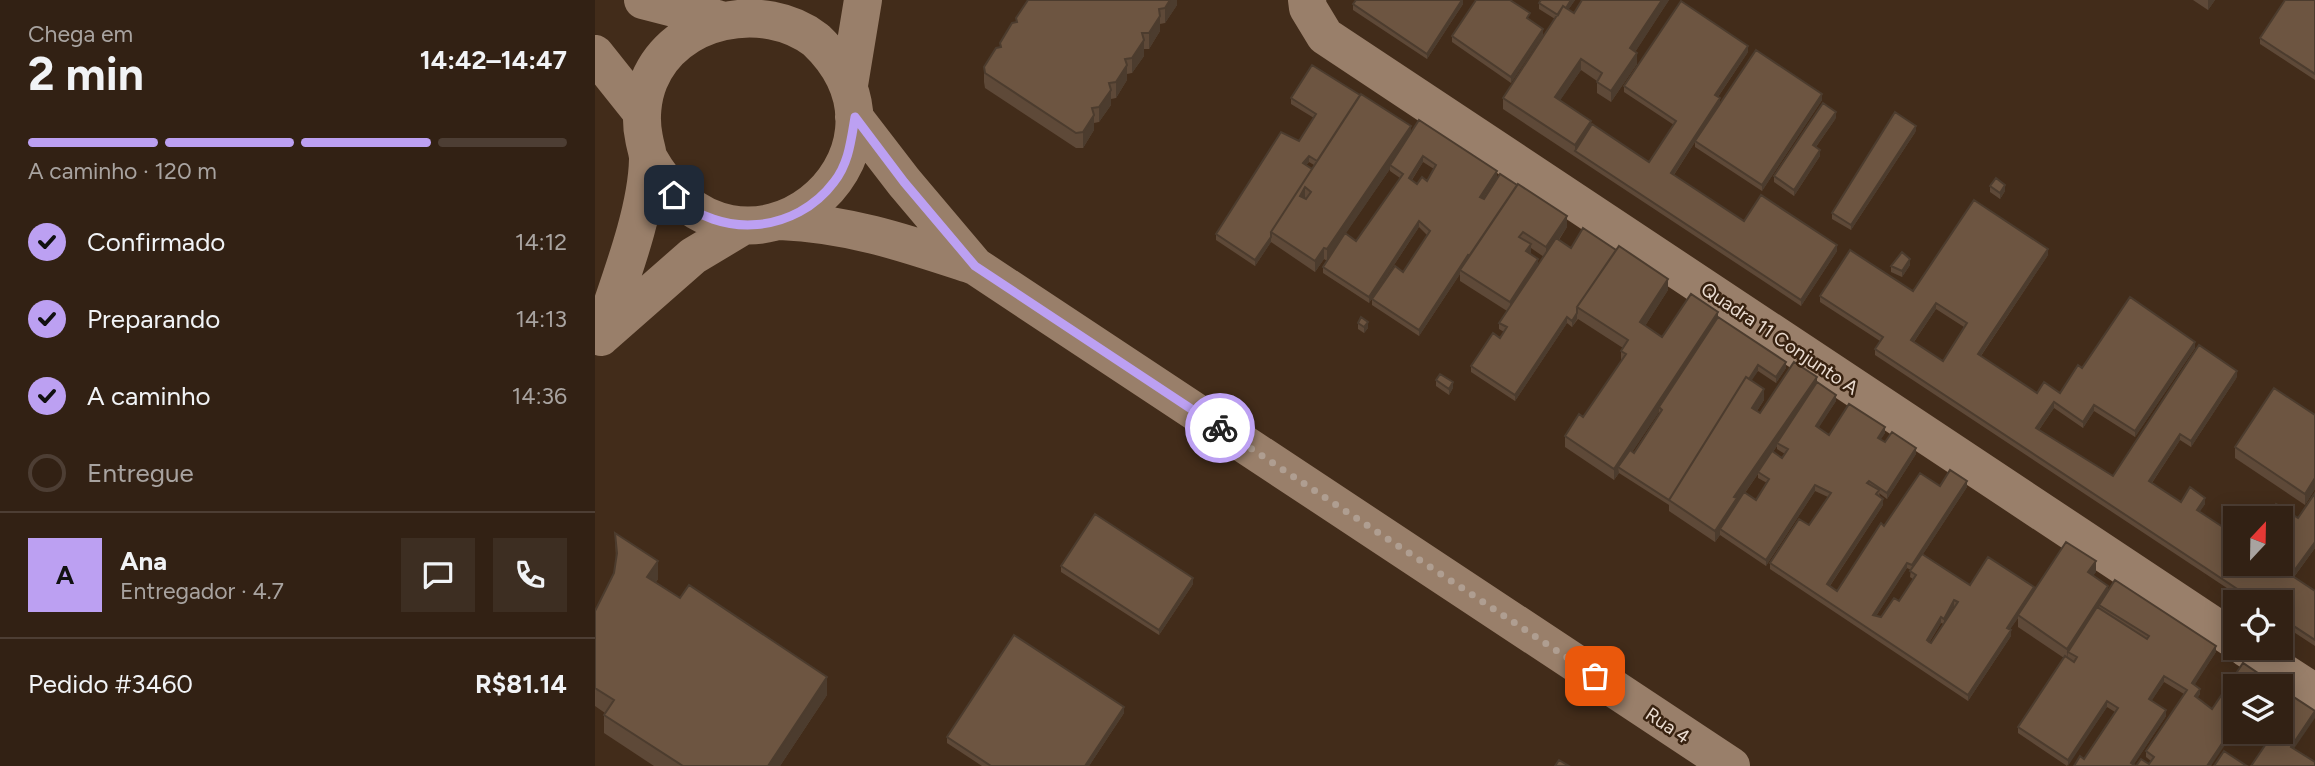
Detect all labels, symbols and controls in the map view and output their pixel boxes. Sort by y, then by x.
text: Chega em [28,20,133,48]
text: 14:42–14:47 [420,44,567,76]
text: 2 min [28,46,144,102]
text: A caminho · 120 m [28,157,217,185]
pin [644,165,704,225]
icon: home [655,176,693,214]
icon: check [28,223,66,261]
text: Confirmado [87,226,225,258]
text: 14:12 [515,228,567,256]
street label: Quadra 11 Conjunto A [1697,277,1863,400]
icon: check [28,300,66,338]
text: Preparando [87,303,220,335]
text: 14:13 [515,305,567,333]
icon: check [28,377,66,415]
text: A caminho [87,380,211,412]
text: 14:36 [512,382,567,410]
courier [1185,393,1255,463]
icon: bike [1201,409,1239,447]
text: Entregue [87,457,194,489]
north arrow [2223,506,2293,576]
map controls [2223,506,2293,744]
button: chat [401,538,475,612]
button: phone [493,538,567,612]
text: Ana [120,545,167,577]
text: A [56,559,74,591]
text: Entregador · 4.7 [120,577,284,605]
button: locate [2223,590,2293,660]
pin [1565,646,1625,706]
icon: bag [1576,657,1614,695]
text: Pedido #3460 [28,668,193,700]
text: R$81.14 [475,668,567,700]
button: layers [2223,674,2293,744]
street label: Rua 4 [1641,702,1694,749]

